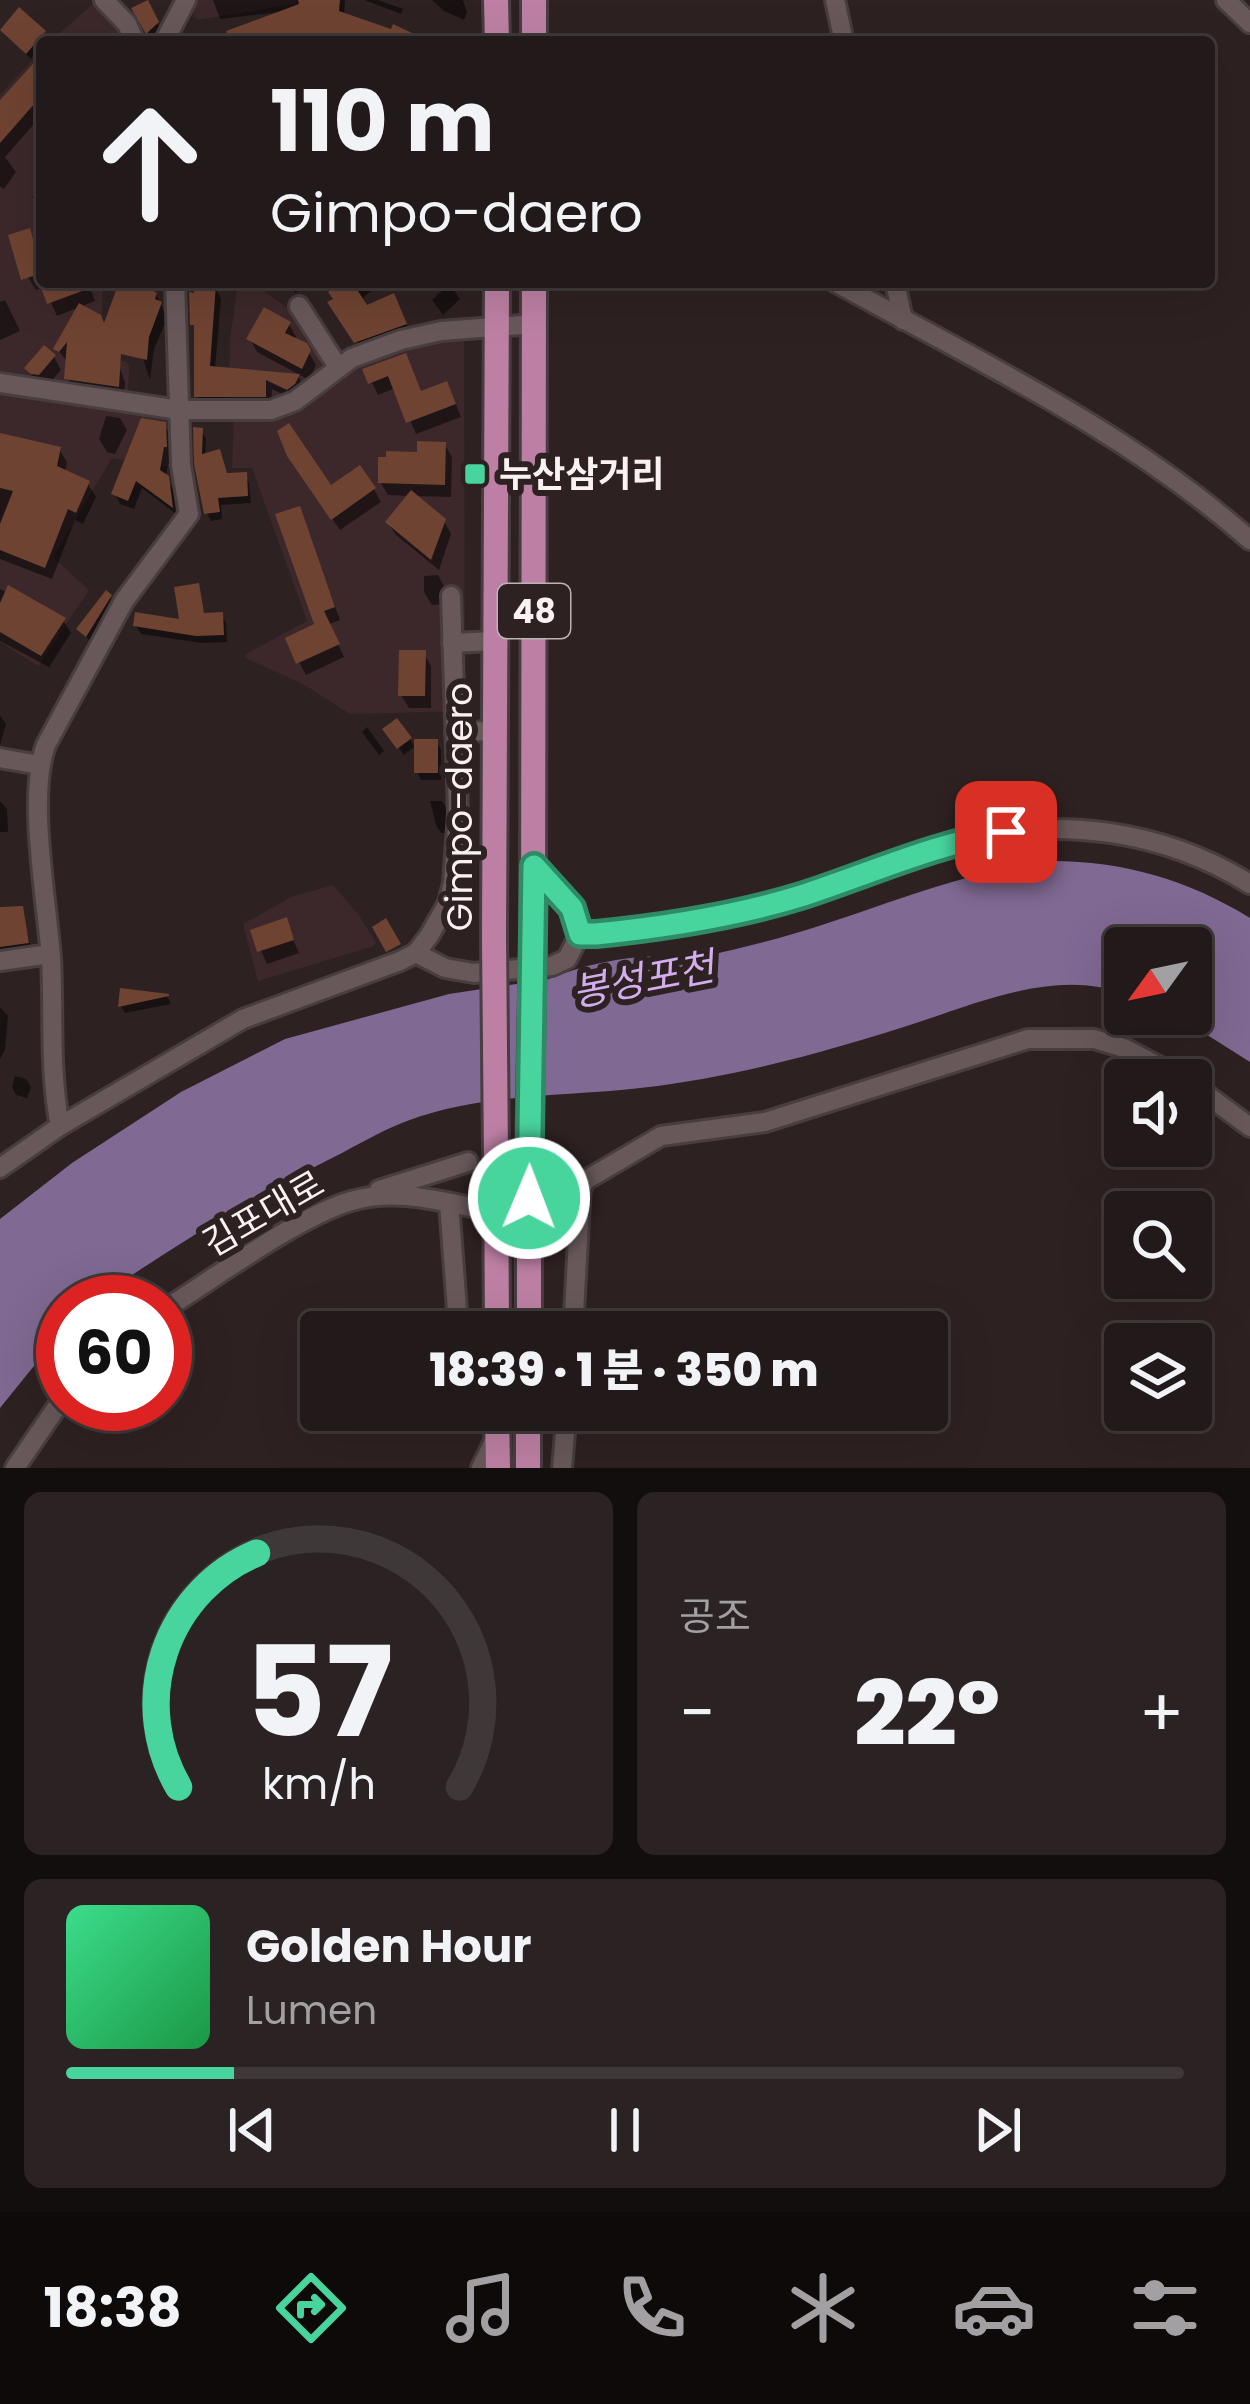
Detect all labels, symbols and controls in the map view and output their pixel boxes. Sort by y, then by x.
text: 110 m [270,63,495,180]
icon: ahead [72,84,228,240]
text: Gimpo-daero [270,175,643,251]
place label: 누산삼거리 [499,449,665,500]
marker: 누산삼거리 [462,461,488,487]
road number: 48 [498,584,570,638]
street label: Gimpo-daero [434,683,485,931]
pin [955,781,1057,883]
icon: arrive [973,799,1039,865]
north arrow [1104,927,1212,1035]
map controls [1104,927,1212,1431]
water label: 봉성포천 [567,938,723,1020]
button: sound [1104,1059,1212,1167]
position arrow [466,1135,592,1261]
street label: 김포대로 [193,1158,333,1269]
button: search [1104,1191,1212,1299]
speed limit sign: 60 [36,1275,192,1431]
button: layers [1104,1323,1212,1431]
text: 18:39 · 1 분 · 350 m [429,1339,819,1402]
text: 공조 [679,1589,751,1644]
text: 57 [245,1605,392,1780]
text: 22° [854,1650,1000,1777]
text: − [679,1667,715,1759]
text: + [1139,1667,1184,1759]
text: km/h [261,1753,376,1813]
text: Golden Hour [246,1915,532,1978]
text: Lumen [246,1983,377,2038]
icon: previous [219,2097,285,2163]
icon: pause [592,2097,658,2163]
icon: next [965,2097,1031,2163]
icon: directions [269,2266,353,2350]
icon: music [439,2266,523,2350]
icon: phone [610,2266,694,2350]
icon: climate [781,2266,865,2350]
icon: car [952,2266,1036,2350]
icon: filters [1123,2266,1207,2350]
text: 18:38 [43,2270,182,2346]

